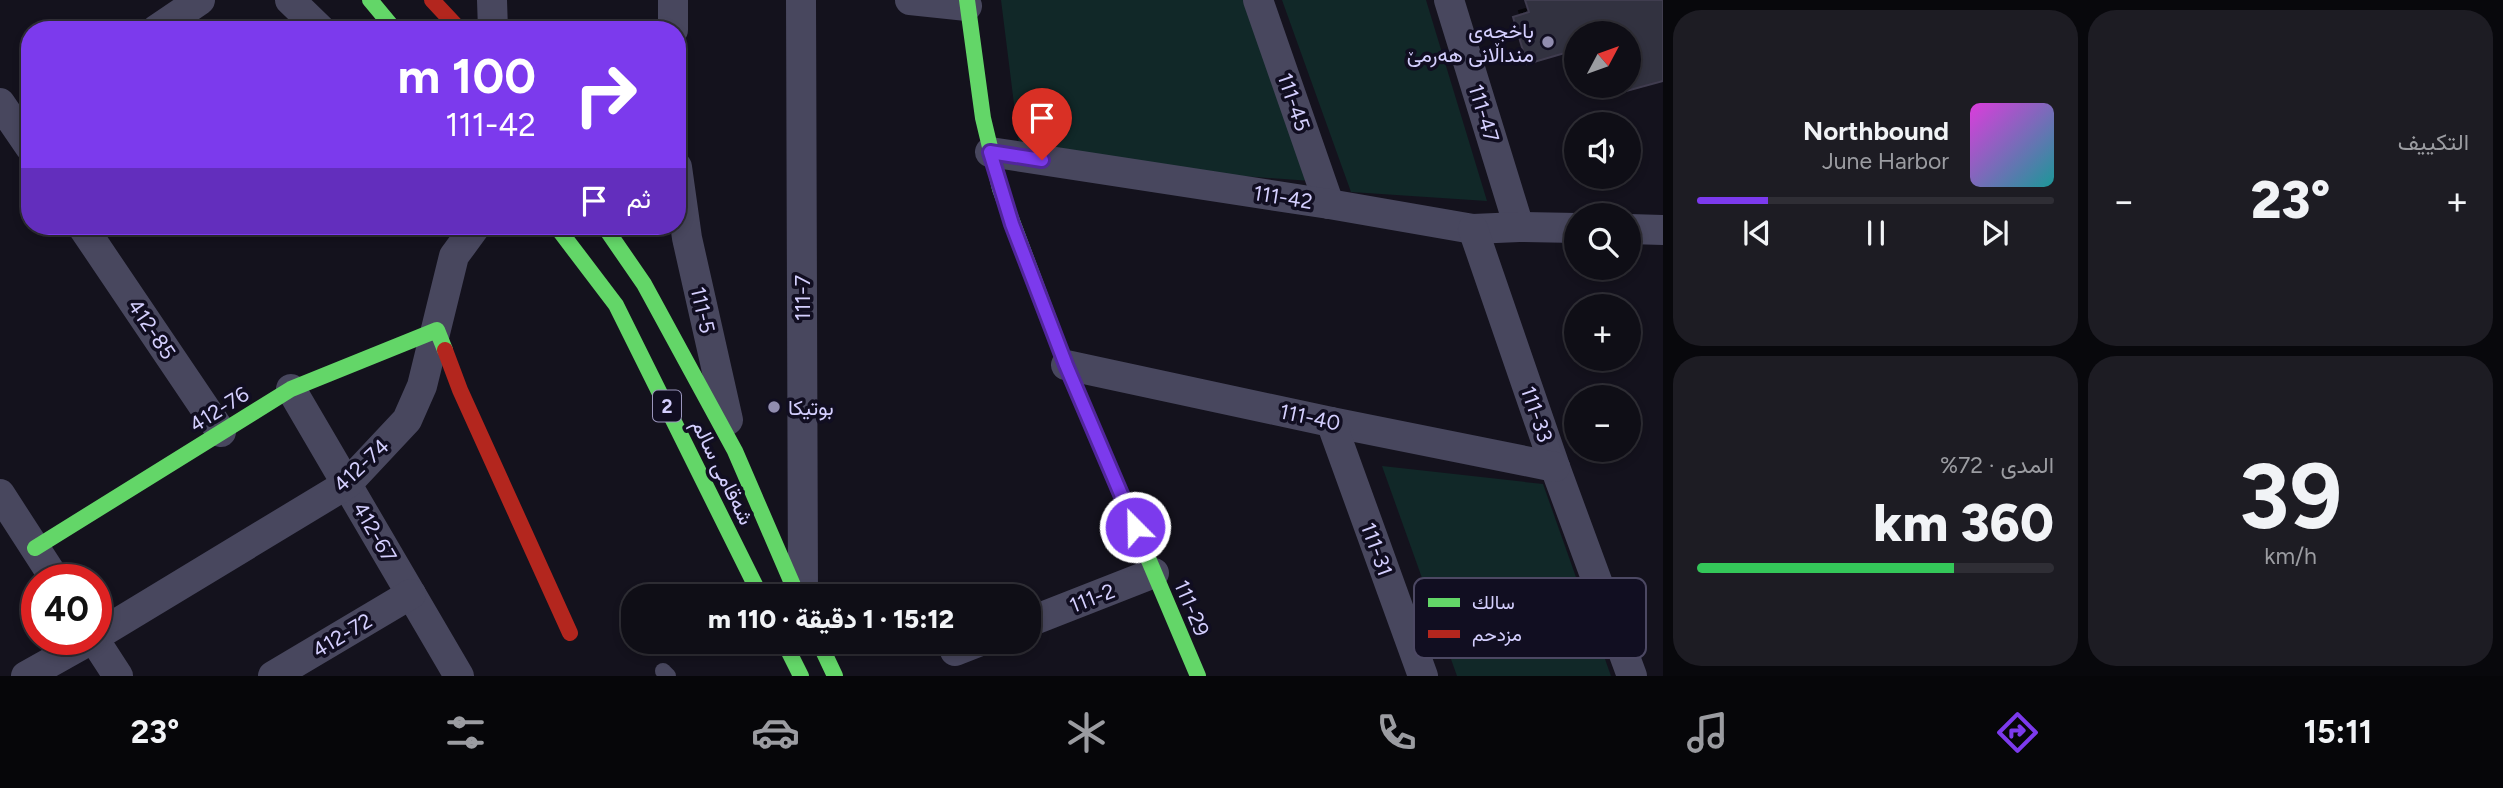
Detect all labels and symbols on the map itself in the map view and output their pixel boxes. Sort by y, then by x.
place label: باخچەی منداڵانی هەرمێ [1407,18,1534,68]
north arrow [1564,21,1642,98]
marker: باخچەی منداڵانی هەرمێ [1540,34,1556,50]
street label: 111-45 [1272,70,1316,134]
street label: 111-47 [1463,81,1505,145]
pin [1012,88,1072,160]
street label: 111-42 [1252,180,1314,214]
street label: 111-7 [790,275,815,321]
street label: 111-5 [686,284,720,336]
street label: 412-85 [123,294,181,364]
street label: 412-76 [185,381,253,437]
street label: 111-33 [1516,383,1558,445]
road number: 2 [653,390,681,422]
place label: بوتیکا [788,395,834,421]
street label: 111-40 [1277,398,1343,436]
marker: بوتیکا [766,399,782,415]
street label: شەقامی سالم [685,415,759,530]
street label: 412-74 [328,433,394,497]
position arrow [1098,490,1172,564]
street label: 412-67 [348,497,402,567]
street label: 111-31 [1356,519,1398,579]
speed limit sign: 40 [21,564,112,655]
street label: 111-29 [1169,576,1215,640]
street label: 111-2 [1066,578,1118,618]
legend [1414,578,1646,658]
text: سالك [1472,591,1515,614]
street label: 412-72 [308,607,376,663]
text: مزدحم [1472,623,1522,647]

